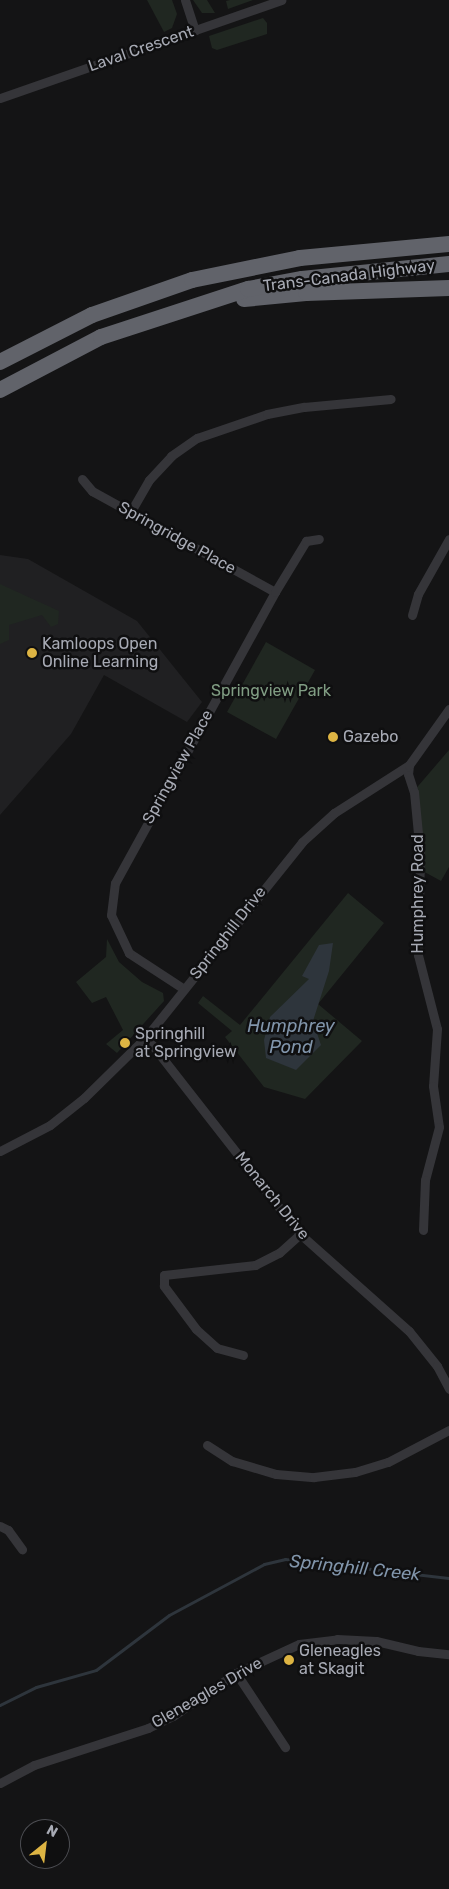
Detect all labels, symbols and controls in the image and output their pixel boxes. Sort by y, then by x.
street label: Laval Crescent [86,22,196,76]
street label: Trans-Canada Highway [262,256,436,296]
street label: Springridge Place [115,498,239,578]
place label: Kamloops Open Online Learning [42,634,158,672]
marker: Kamloops Open Online Learning [26,647,38,659]
park label: Springview Park [211,681,331,701]
street label: Springview Place [139,707,217,827]
place label: Gazebo [343,727,398,747]
marker: Gazebo [327,731,339,743]
street label: Humphrey Road [408,834,428,954]
street label: Springhill Drive [186,883,270,983]
water label: Humphrey Pond [247,1016,335,1058]
place label: Springhill at Springview [135,1024,237,1062]
marker: Springhill at Springview [119,1037,131,1049]
street label: Monarch Drive [231,1148,313,1244]
water label: Springhill Creek [289,1550,421,1586]
place label: Gleneagles at Skagit [299,1641,381,1679]
street label: Gleneagles Drive [148,1654,266,1732]
marker: Gleneagles at Skagit [283,1654,295,1666]
north arrow [20,1819,70,1869]
text: N [43,1821,61,1841]

